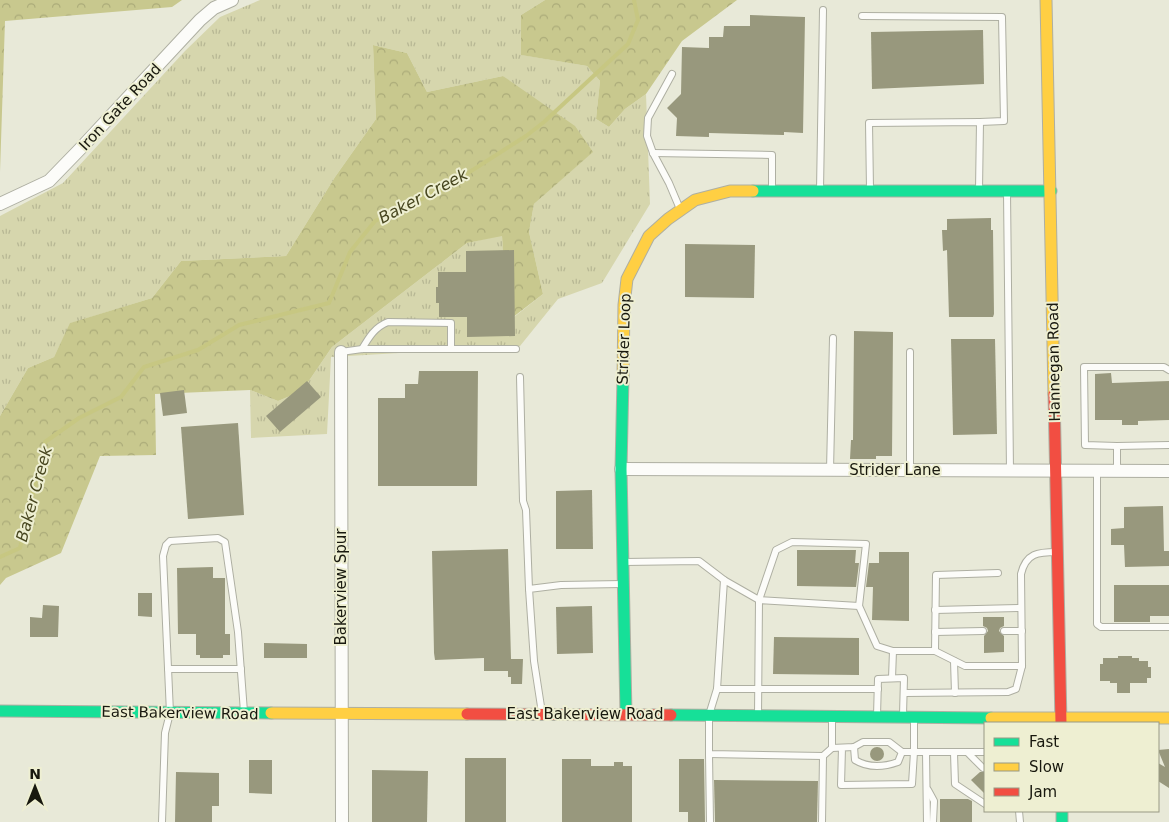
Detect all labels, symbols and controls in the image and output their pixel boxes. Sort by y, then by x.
street label: Iron Gate Road [75,60,165,154]
water label: Baker Creek [375,164,471,227]
street label: Strider Loop [613,293,635,385]
street label: Hannegan Road [1044,302,1064,422]
water label: Baker Creek [12,443,56,544]
street label: Strider Lane [849,461,941,479]
street label: Bakerview Spur [332,528,350,646]
street label: East Bakerview Road [101,703,259,723]
street label: East Bakerview Road [506,705,664,723]
legend [984,722,1159,812]
text: Fast [1029,733,1059,751]
text: Slow [1029,758,1064,776]
north arrow [10,762,60,812]
text: N [29,766,41,782]
text: Jam [1028,783,1057,801]

